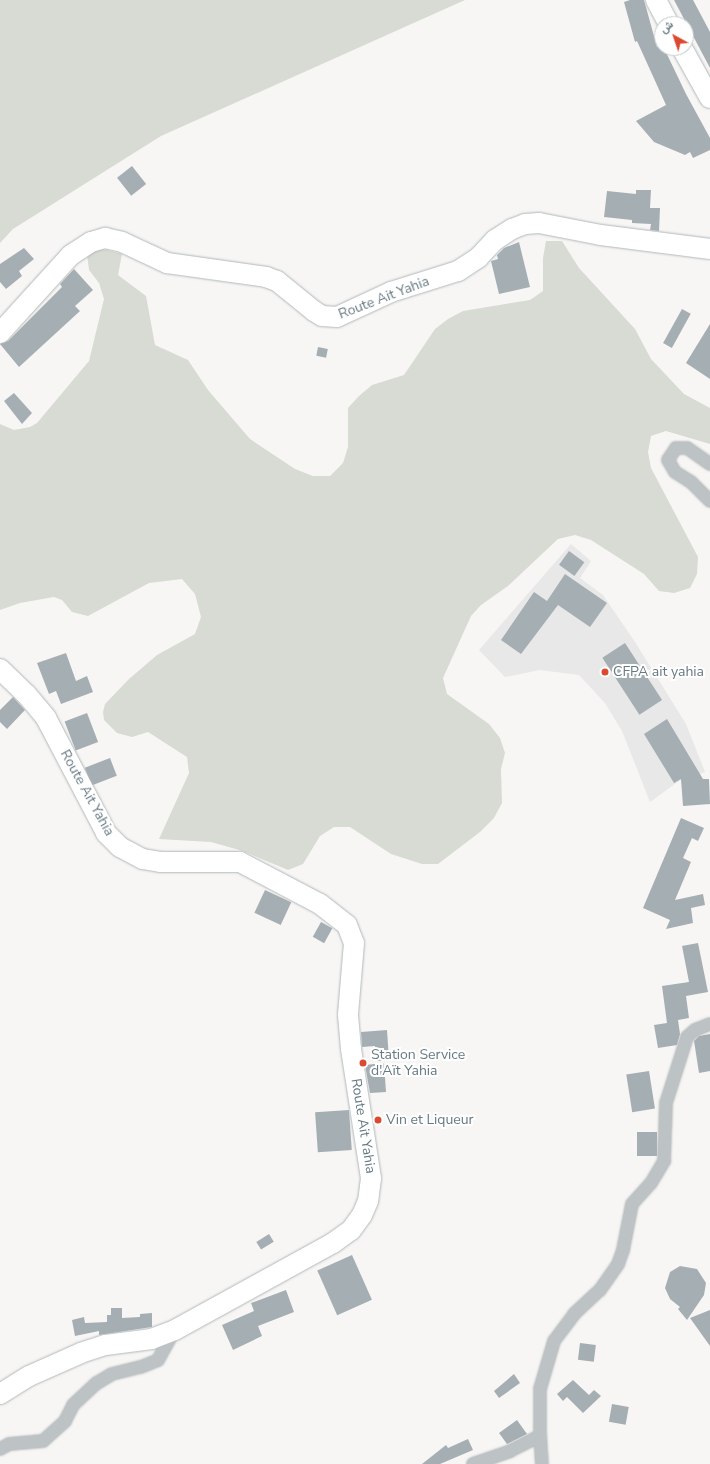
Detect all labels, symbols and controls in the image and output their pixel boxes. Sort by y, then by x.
north arrow [654,16,694,56]
text: ش [657,17,676,37]
street label: Route Ait Yahia [336,273,432,323]
place label: CFPA ait yahia [613,664,704,680]
marker: CFPA ait yahia [600,667,610,677]
street label: Route Ait Yahia [56,747,118,839]
place label: Station Service d'Aït Yahia [371,1047,465,1080]
marker: Station Service d'Aït Yahia [358,1058,368,1068]
street label: Route Ait Yahia [347,1077,379,1175]
place label: Vin et Liqueur [386,1112,474,1128]
marker: Vin et Liqueur [373,1115,383,1125]

